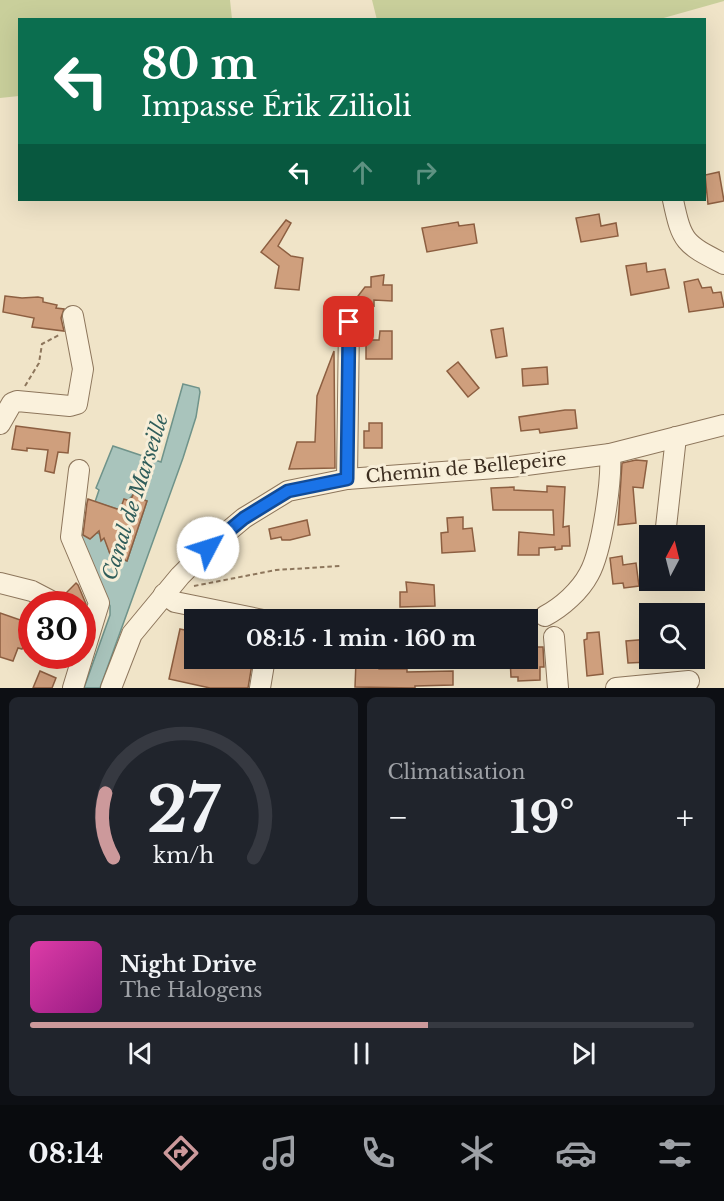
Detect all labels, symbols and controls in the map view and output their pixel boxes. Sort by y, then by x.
text: 80 m [141,38,257,90]
icon: left [42,42,120,120]
text: Impasse Érik Zilioli [141,90,412,123]
icon: left [283,156,316,189]
icon: ahead [346,156,379,189]
icon: right [409,156,442,189]
pin [323,296,374,347]
icon: arrive [332,305,365,338]
water label: Canal de Marseille [97,411,173,583]
street label: Chemin de Bellepeire [365,448,567,488]
position arrow [176,516,240,580]
north arrow [639,525,705,591]
map controls [639,525,705,669]
speed limit sign: 30 [18,591,96,669]
button: search [639,603,705,669]
text: 08:15 · 1 min · 160 m [246,625,476,652]
text: Climatisation [388,760,525,784]
text: 27 [147,771,220,849]
text: 19° [510,789,575,845]
text: − [388,797,408,838]
text: + [676,797,694,838]
text: km/h [153,843,214,870]
text: Night Drive [120,951,257,978]
text: The Halogens [120,978,262,1002]
icon: previous [124,1037,157,1070]
icon: pause [345,1037,378,1070]
icon: next [567,1037,600,1070]
icon: directions [160,1132,202,1174]
icon: music [259,1132,301,1174]
icon: phone [357,1132,399,1174]
icon: climate [456,1132,498,1174]
icon: car [555,1132,597,1174]
icon: filters [654,1132,696,1174]
text: 08:14 [28,1137,103,1170]

